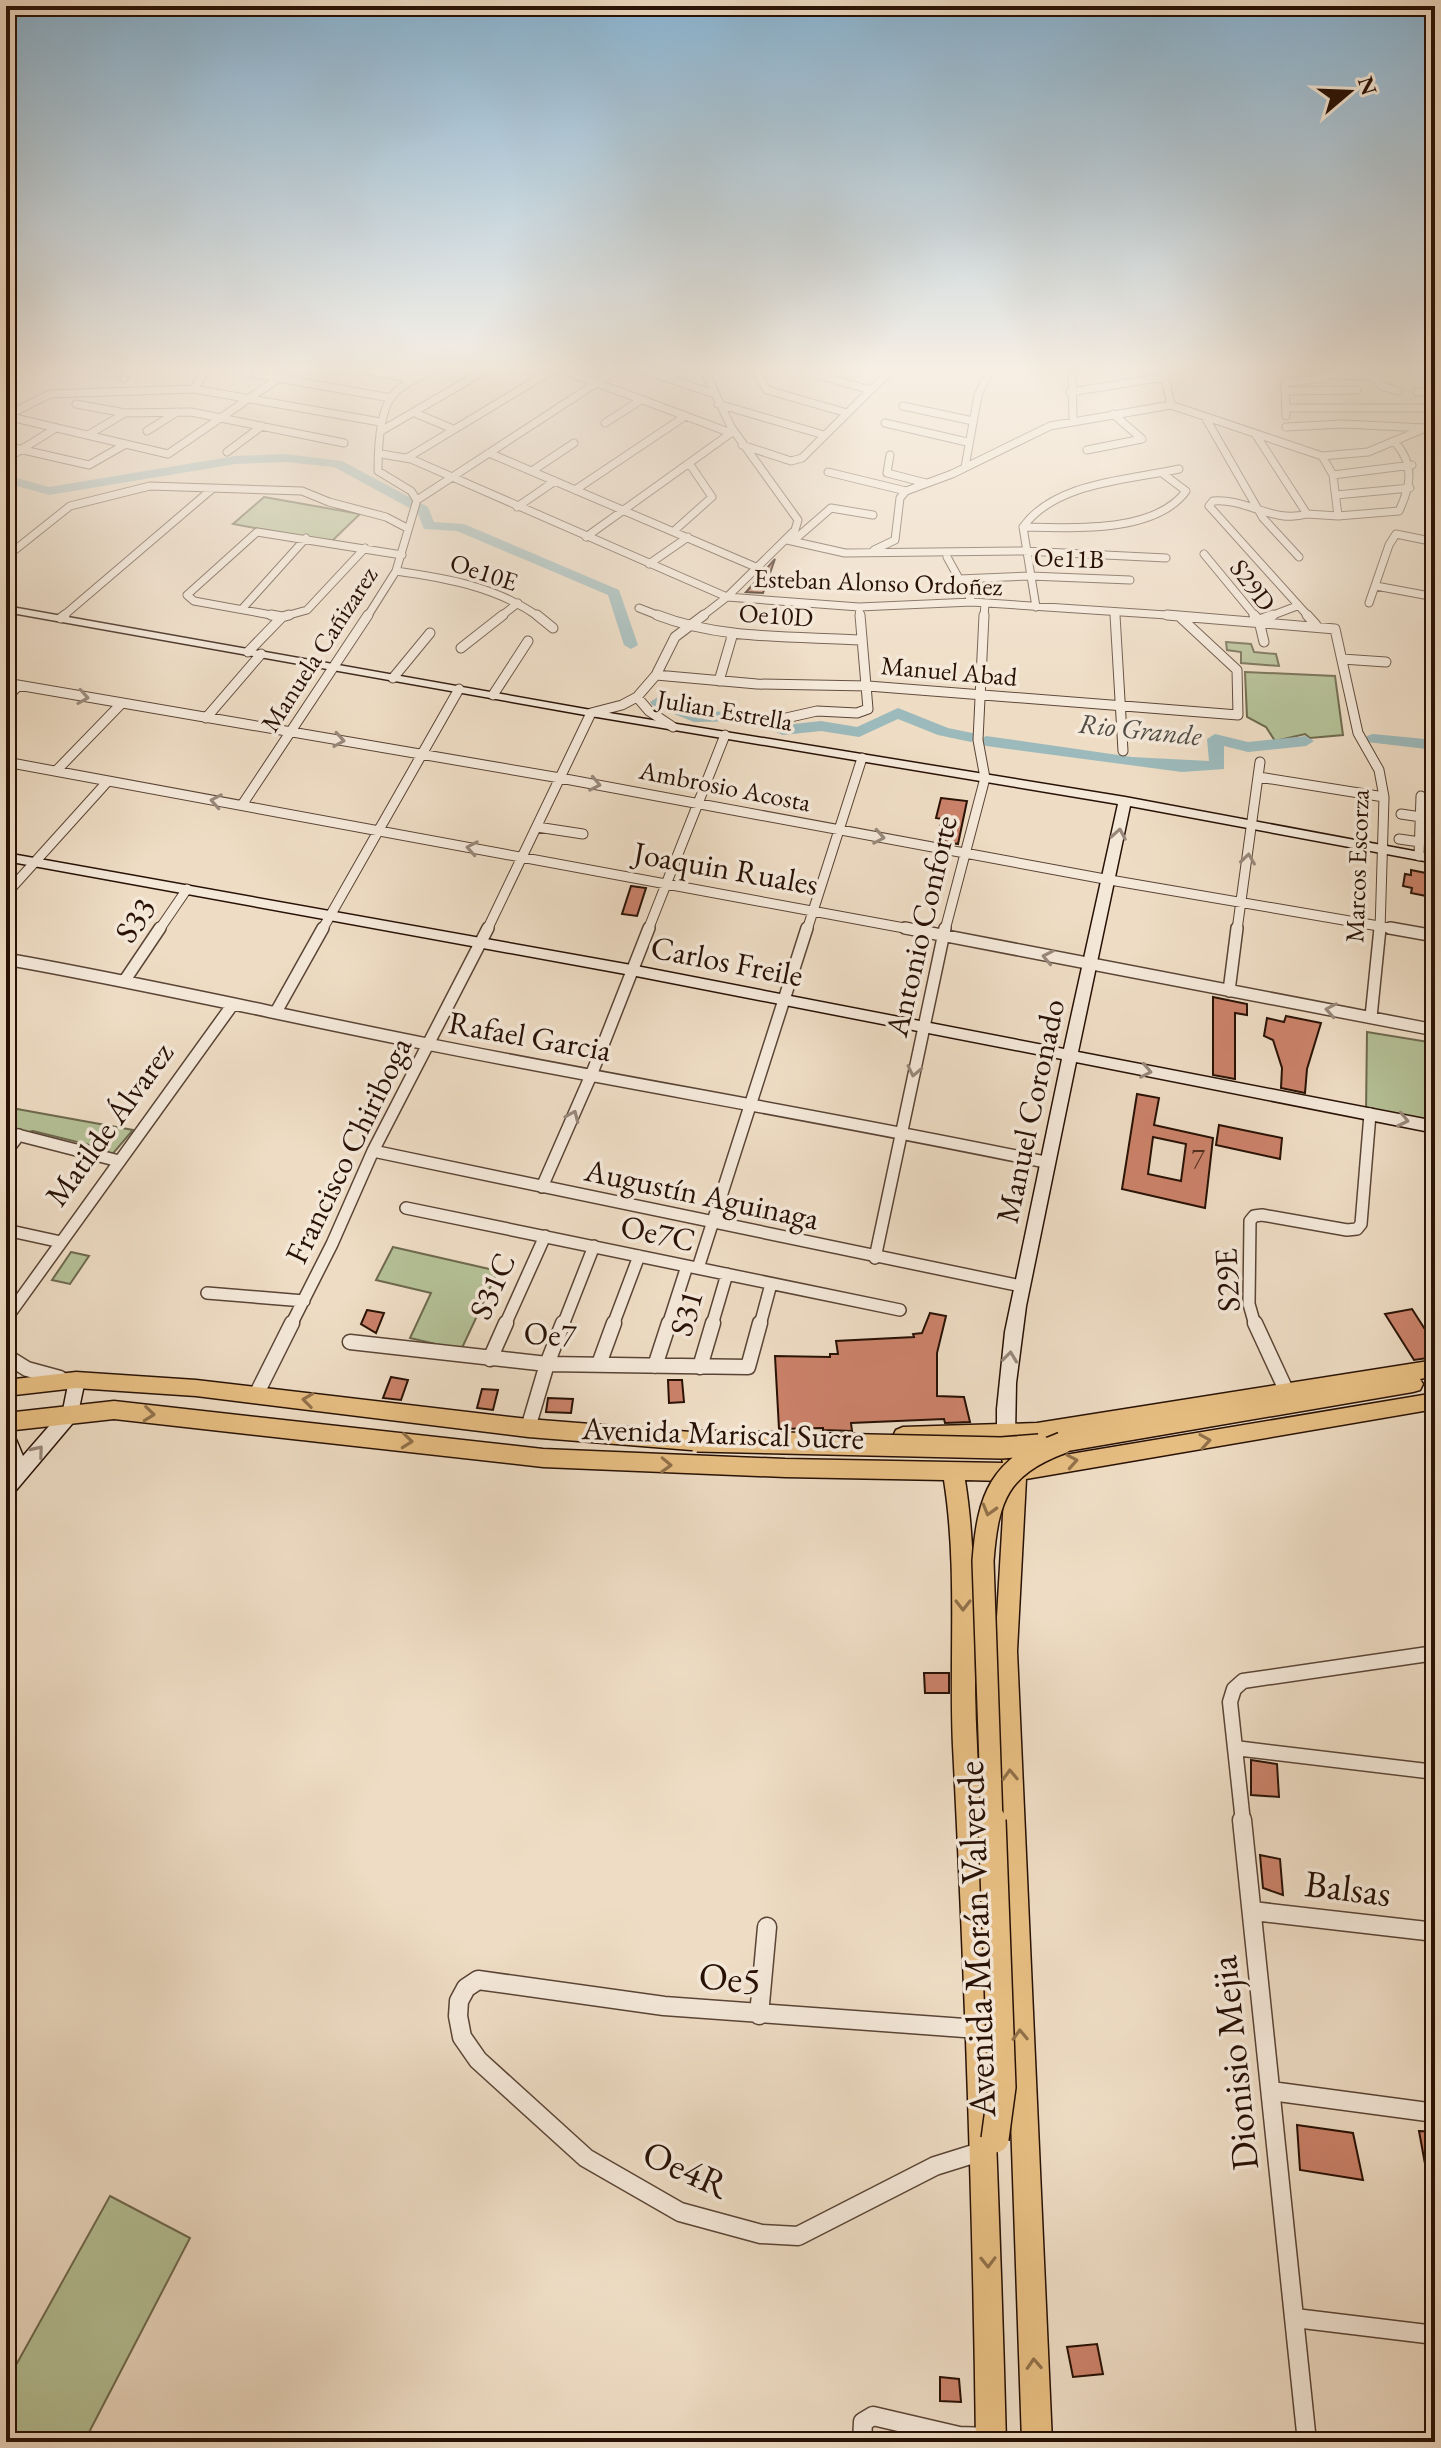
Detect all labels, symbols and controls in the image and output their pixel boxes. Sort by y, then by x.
north arrow [1309,52,1389,132]
text: N [1351,73,1384,99]
street label: Oe11B [1033,540,1105,576]
street label: Oe10E [446,545,523,599]
street label: S29D [1222,552,1284,618]
street label: Manuela Cañizarez [253,560,385,738]
street label: Esteban Alonso Ordoñez [753,561,1003,603]
street label: Oe10D [738,595,814,635]
street label: Manuel Abad [879,648,1019,694]
street label: Julian Estrella [652,681,796,739]
one-way arrow [76,687,90,704]
water label: Rio Grande [1077,705,1204,753]
one-way arrow [332,731,346,748]
street label: Ambrosio Acosta [635,753,814,819]
one-way arrow [589,775,602,792]
street label: Marcos Escorza [1337,788,1377,943]
one-way arrow [210,793,223,810]
street label: Antonio Conforte [875,811,967,1042]
one-way arrow [872,827,885,844]
one-way arrow [1109,827,1126,840]
street label: Joaquin Ruales [628,831,821,905]
one-way arrow [465,841,479,858]
one-way arrow [1239,852,1256,866]
street label: S33 [105,889,165,951]
street label: Carlos Freile [647,926,807,996]
one-way arrow [1041,949,1055,966]
street label: Manuel Coronado [986,995,1074,1227]
street label: Rafael Garcia [445,1001,615,1071]
one-way arrow [1324,1002,1338,1019]
street label: Francisco Chiriboga [275,1030,421,1270]
street label: Matilde Álvarez [35,1034,183,1214]
one-way arrow [1139,1062,1152,1079]
one-way arrow [906,1064,923,1077]
one-way arrow [564,1109,580,1124]
one-way arrow [1395,1111,1409,1128]
house number: 7 [1191,1140,1205,1176]
street label: Augustín Aguinaga [580,1148,823,1239]
street label: Oe7C [617,1205,699,1261]
street label: S31C [459,1246,525,1326]
street label: S29E [1204,1247,1250,1313]
street label: S31 [660,1285,712,1341]
street label: Oe7 [523,1312,578,1356]
one-way arrow [1001,1350,1018,1364]
one-way arrow [301,1392,314,1409]
one-way arrow [142,1406,155,1423]
street label: Avenida Mariscal Sucre [580,1407,865,1459]
one-way arrow [401,1432,414,1449]
one-way arrow [1198,1433,1212,1450]
one-way arrow [28,1446,43,1460]
one-way arrow [1065,1454,1079,1471]
one-way arrow [660,1456,673,1473]
one-way arrow [982,1503,998,1517]
one-way arrow [954,1599,971,1612]
street label: Avenida Morán Valverde [945,1760,1006,2119]
one-way arrow [1002,1768,1019,1781]
street label: Balsas [1302,1858,1394,1917]
street label: Oe5 [697,1950,763,2005]
street label: Dionisio Mejia [1198,1952,1269,2173]
one-way arrow [1011,2028,1028,2041]
street label: Oe4R [636,2128,738,2209]
one-way arrow [979,2256,996,2269]
one-way arrow [1025,2357,1042,2370]

